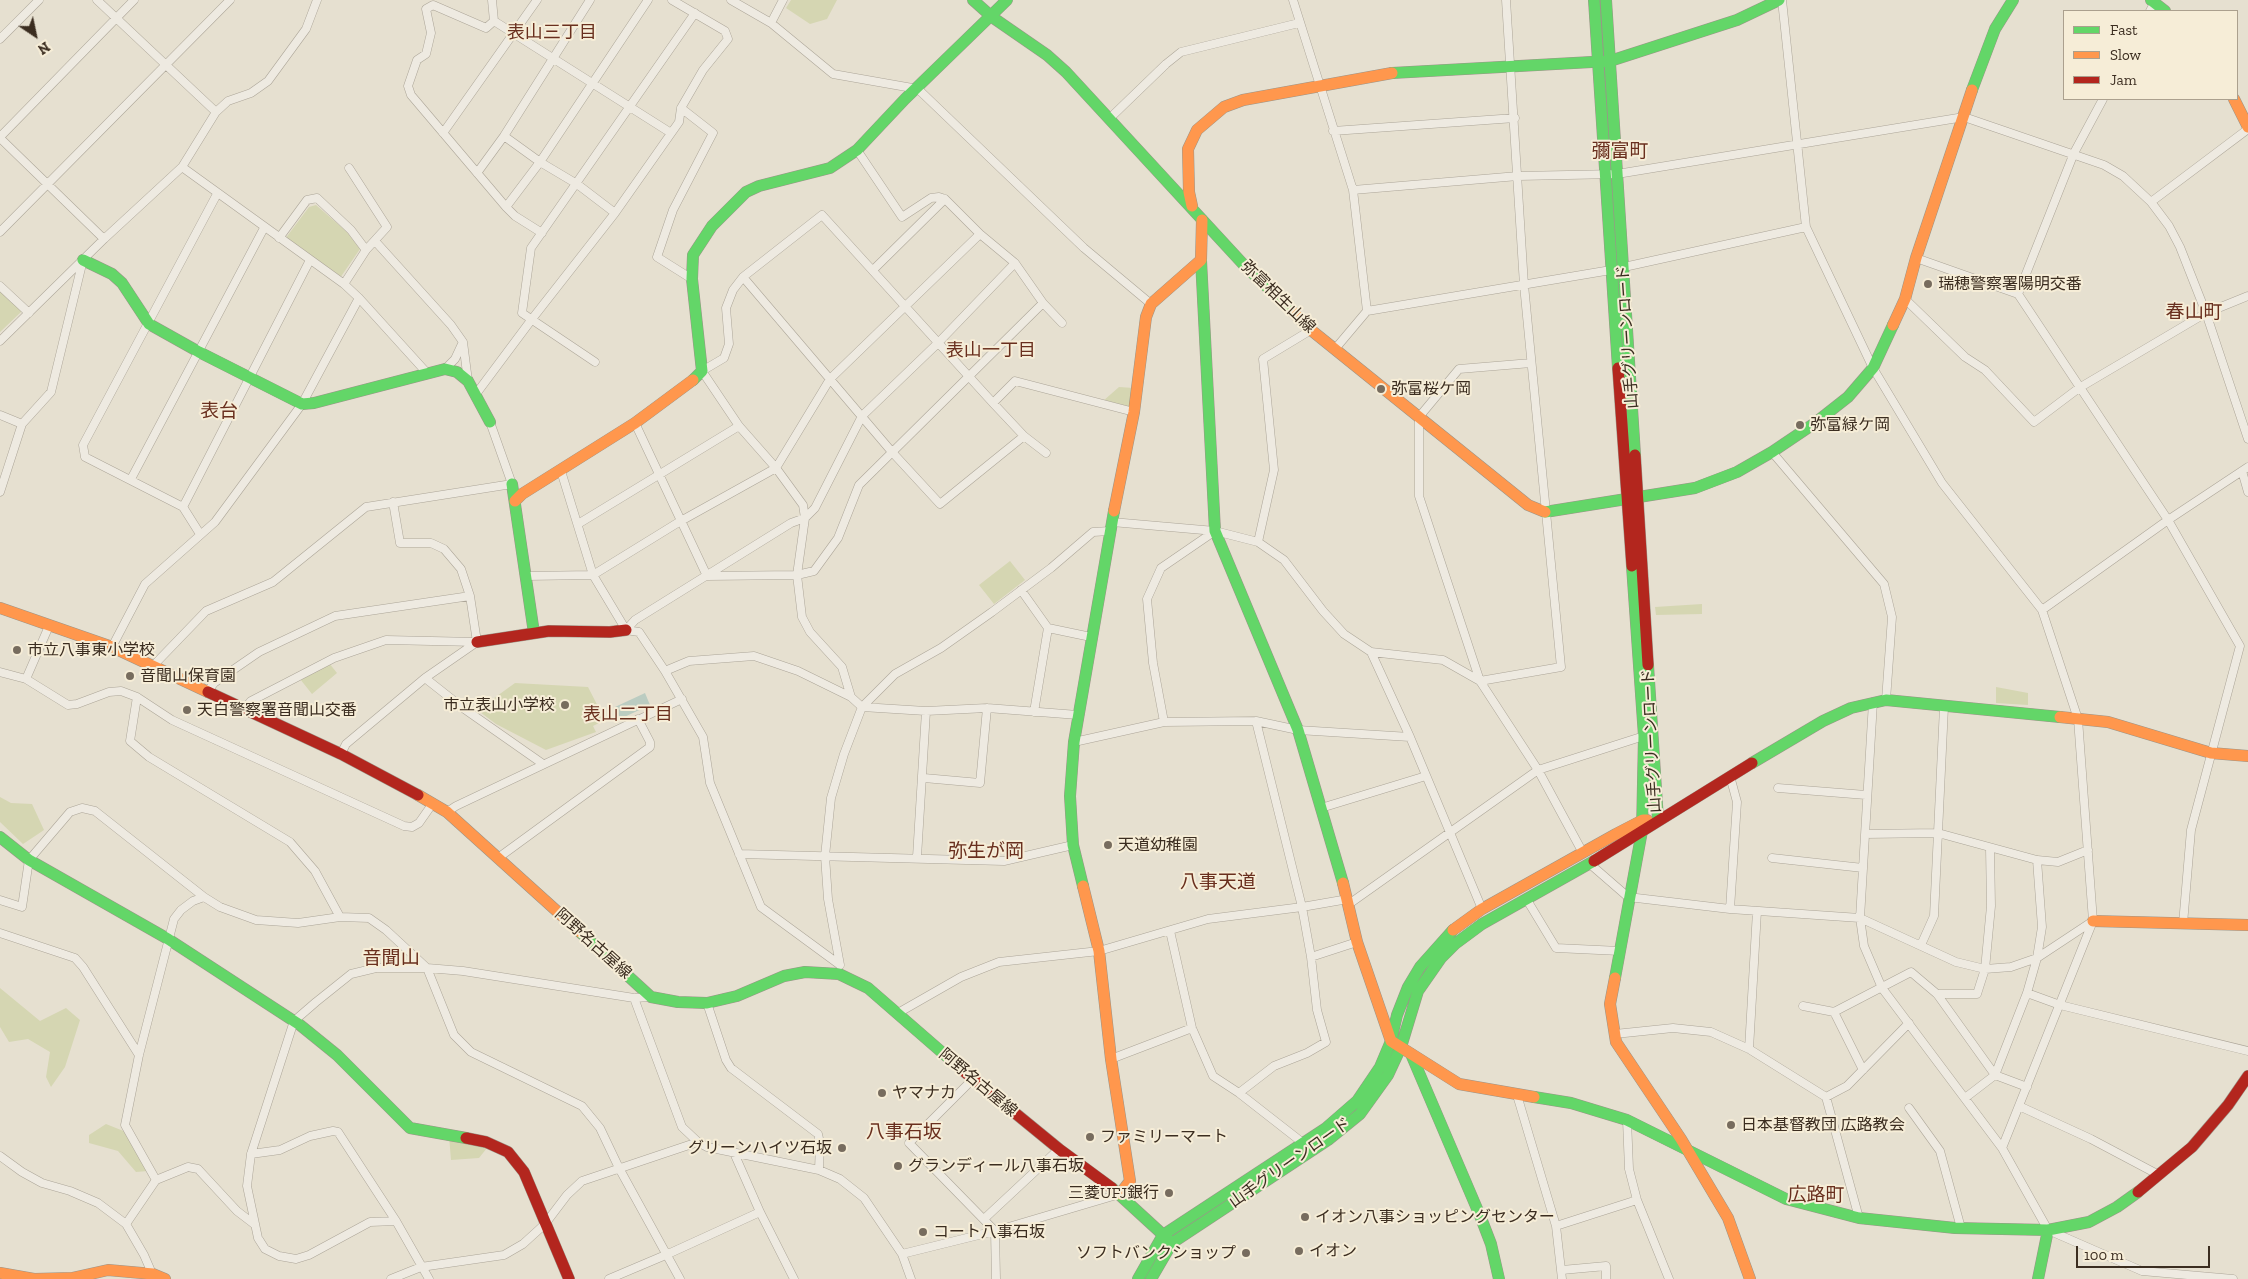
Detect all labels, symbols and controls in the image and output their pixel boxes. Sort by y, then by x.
north arrow [10,10,60,60]
legend [2063,10,2238,100]
text: Fast [2110,21,2138,39]
district label: 表山三丁目 [507,22,597,44]
text: N [35,38,53,58]
text: Slow [2110,46,2141,64]
text: Jam [2110,71,2137,89]
district label: 彌富町 [1592,141,1648,163]
street label: 弥富相生山線 [1237,257,1319,337]
street label: 山手グリーンロード [1613,265,1643,409]
place label: 瑞穂警察署陽明交番 [1938,274,2082,294]
marker: 瑞穂警察署陽明交番 [1922,278,1934,290]
district label: 春山町 [2166,302,2222,324]
district label: 表山一丁目 [946,340,1036,362]
place label: 弥富桜ケ岡 [1391,379,1471,399]
marker: 弥富桜ケ岡 [1375,383,1387,395]
district label: 表台 [200,401,238,423]
place label: 弥富緑ケ岡 [1810,415,1890,435]
marker: 弥富緑ケ岡 [1794,419,1806,431]
place label: 市立八事東小学校 [27,640,155,660]
marker: 市立八事東小学校 [11,644,23,656]
place label: 音聞山保育園 [140,666,236,686]
street label: 山手グリーンロード [1639,669,1665,813]
marker: 音聞山保育園 [124,670,136,682]
place label: 市立表山小学校 [443,695,555,715]
marker: 市立表山小学校 [559,699,571,711]
place label: 天白警察署音聞山交番 [197,700,357,720]
marker: 天白警察署音聞山交番 [181,704,193,716]
district label: 表山二丁目 [583,704,673,726]
place label: 天道幼稚園 [1118,835,1198,855]
marker: 天道幼稚園 [1102,839,1114,851]
district label: 弥生が岡 [948,841,1024,863]
district label: 八事天道 [1180,872,1256,894]
street label: 阿野名古屋線 [551,905,635,983]
district label: 音聞山 [363,948,419,970]
street label: 阿野名古屋線 [935,1045,1021,1121]
place label: ヤマナカ [892,1083,956,1103]
marker: ヤマナカ [876,1087,888,1099]
street label: 山手グリーンロード [1226,1114,1354,1212]
place label: 日本基督教団 広路教会 [1741,1115,1905,1135]
marker: 日本基督教団 広路教会 [1725,1119,1737,1131]
district label: 八事石坂 [866,1122,942,1144]
place label: ファミリーマート [1100,1127,1228,1147]
marker: ファミリーマート [1084,1131,1096,1143]
place label: グリーンハイツ石坂 [688,1138,832,1158]
marker: グリーンハイツ石坂 [836,1142,848,1154]
place label: グランディール八事石坂 [908,1156,1084,1176]
marker: グランディール八事石坂 [892,1160,904,1172]
place label: 三菱UFJ銀行 [1068,1183,1159,1203]
district label: 広路町 [1788,1185,1844,1207]
marker: 三菱UFJ銀行 [1163,1187,1175,1199]
place label: イオン八事ショッピングセンター [1315,1207,1555,1227]
marker: イオン八事ショッピングセンター [1299,1211,1311,1223]
place label: コート八事石坂 [933,1222,1045,1242]
marker: コート八事石坂 [917,1226,929,1238]
scale bar [2078,1236,2212,1268]
place label: イオン [1309,1241,1357,1261]
place label: ソフトバンクショップ [1076,1243,1236,1263]
marker: イオン [1293,1245,1305,1257]
text: 100 m [2084,1246,2123,1264]
marker: ソフトバンクショップ [1240,1247,1252,1259]

